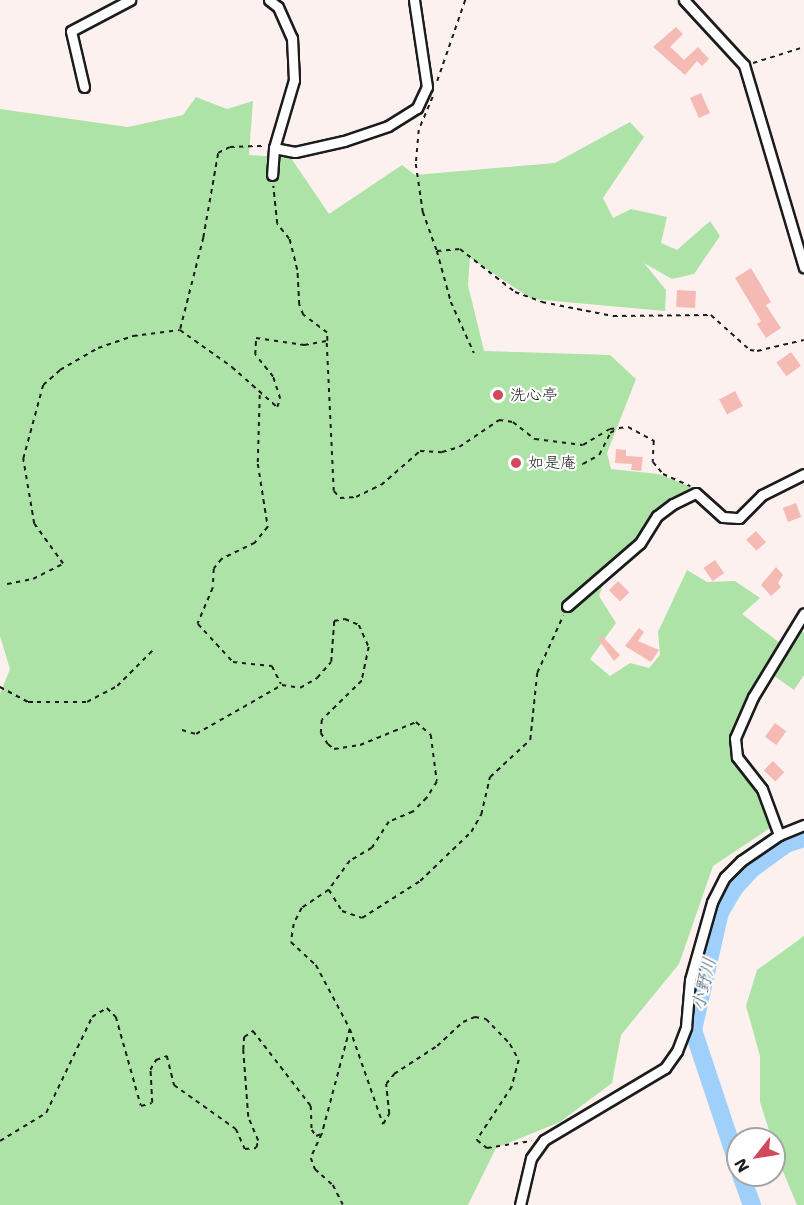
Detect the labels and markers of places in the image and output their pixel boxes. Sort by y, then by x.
place label: 洗心亭 [510,385,558,405]
marker: 洗心亭 [491,388,505,402]
place label: 如是庵 [528,453,576,473]
marker: 如是庵 [509,456,523,470]

